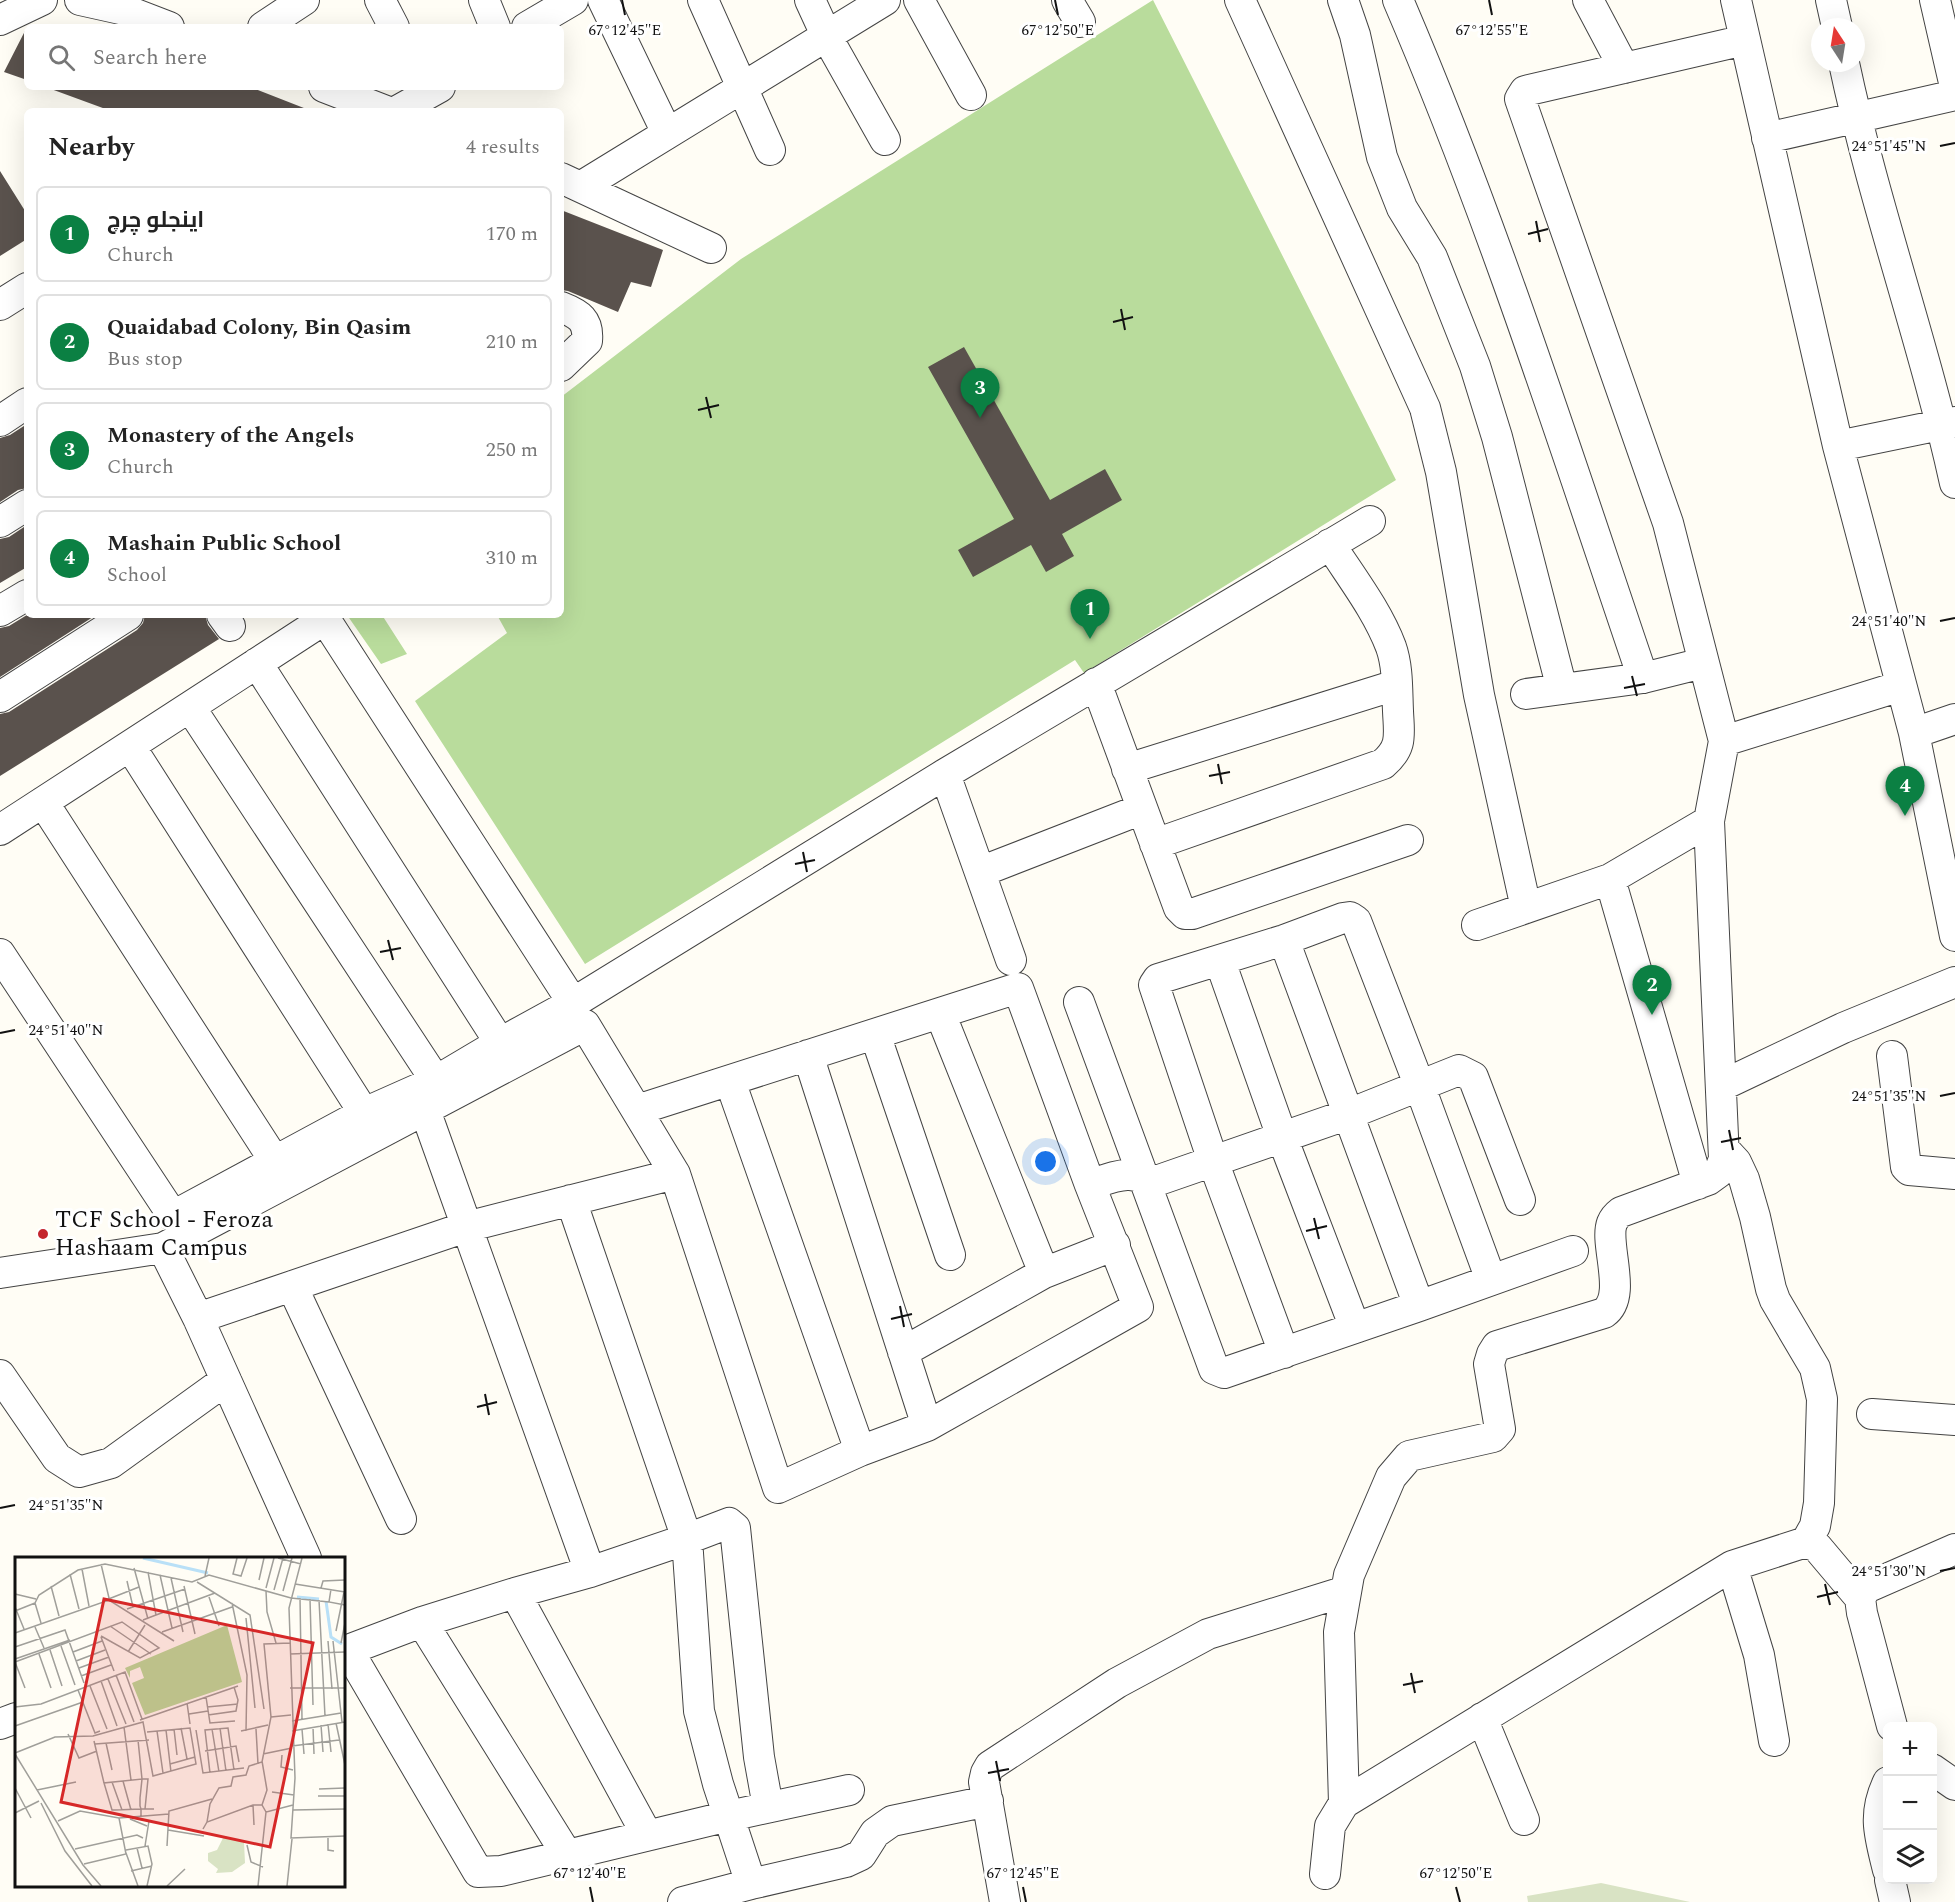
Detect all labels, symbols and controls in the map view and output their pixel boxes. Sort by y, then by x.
north arrow [1811,18,1865,72]
text: 67°12'45"E [589,19,661,42]
text: 67°12'50"E [1022,19,1094,42]
text: 67°12'55"E [1456,19,1528,42]
search box [24,24,564,90]
icon: search [45,41,78,74]
text: Search here [93,41,207,74]
text: Nearby [48,127,134,167]
text: 4 results [466,132,540,162]
text: 24°51'45"N [1852,135,1927,158]
text: اینجلو چرچ [107,204,204,237]
text: 1 [64,219,75,249]
text: 170 m [486,219,538,249]
text: Church [107,240,174,270]
text: Quaidabad Colony, Bin Qasim [107,311,411,344]
text: 2 [64,327,75,357]
text: 210 m [486,327,538,357]
text: Bus stop [107,344,183,374]
pin: 3 [960,368,1000,418]
text: Monastery of the Angels [107,419,354,452]
text: 3 [64,435,75,465]
text: 250 m [486,435,538,465]
text: Church [107,452,174,482]
text: Mashain Public School [107,527,341,560]
text: 4 [64,543,75,573]
text: 310 m [486,543,538,573]
text: School [107,560,167,590]
pin: 1 [1070,590,1110,639]
text: 24°51'40"N [1852,610,1927,633]
pin: 4 [1886,766,1924,816]
pin: 2 [1632,966,1672,1015]
text: 24°51'40"N [29,1019,104,1042]
text: 24°51'35"N [1852,1085,1927,1108]
your location [1031,1147,1060,1176]
place label: TCF School - Feroza Hashaam Campus [55,1202,274,1266]
marker: TCF School - Feroza Hashaam Campus [36,1227,50,1241]
text: 24°51'35"N [29,1494,104,1517]
inset map [15,1557,345,1887]
text: 24°51'30"N [1852,1560,1927,1583]
map controls [1883,1722,1937,1884]
button: + [1883,1722,1937,1776]
button: − [1883,1776,1937,1830]
button: layers [1883,1830,1937,1884]
text: 67°12'40"E [554,1862,626,1885]
text: 67°12'45"E [987,1862,1059,1885]
text: 67°12'50"E [1420,1862,1492,1885]

